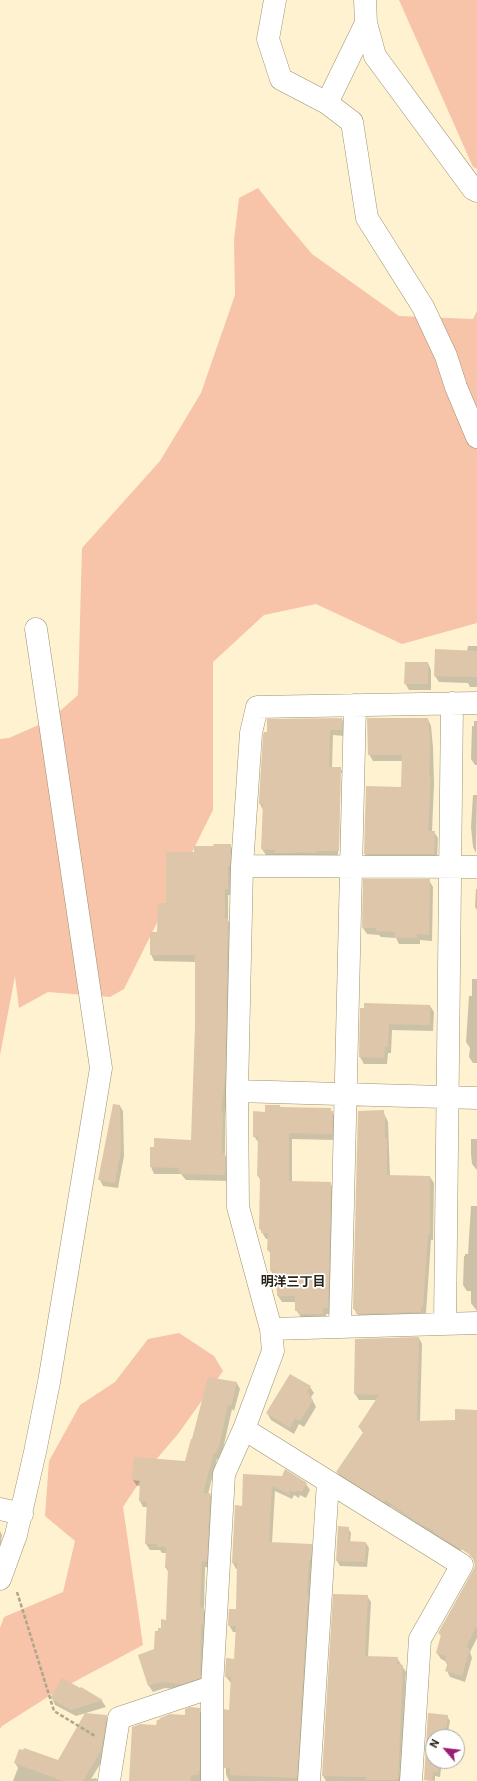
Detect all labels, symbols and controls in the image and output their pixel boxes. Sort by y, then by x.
district label: 明洋三丁目 [261,1275,325,1291]
north arrow [425,1729,465,1769]
text: N [427,1737,442,1750]

